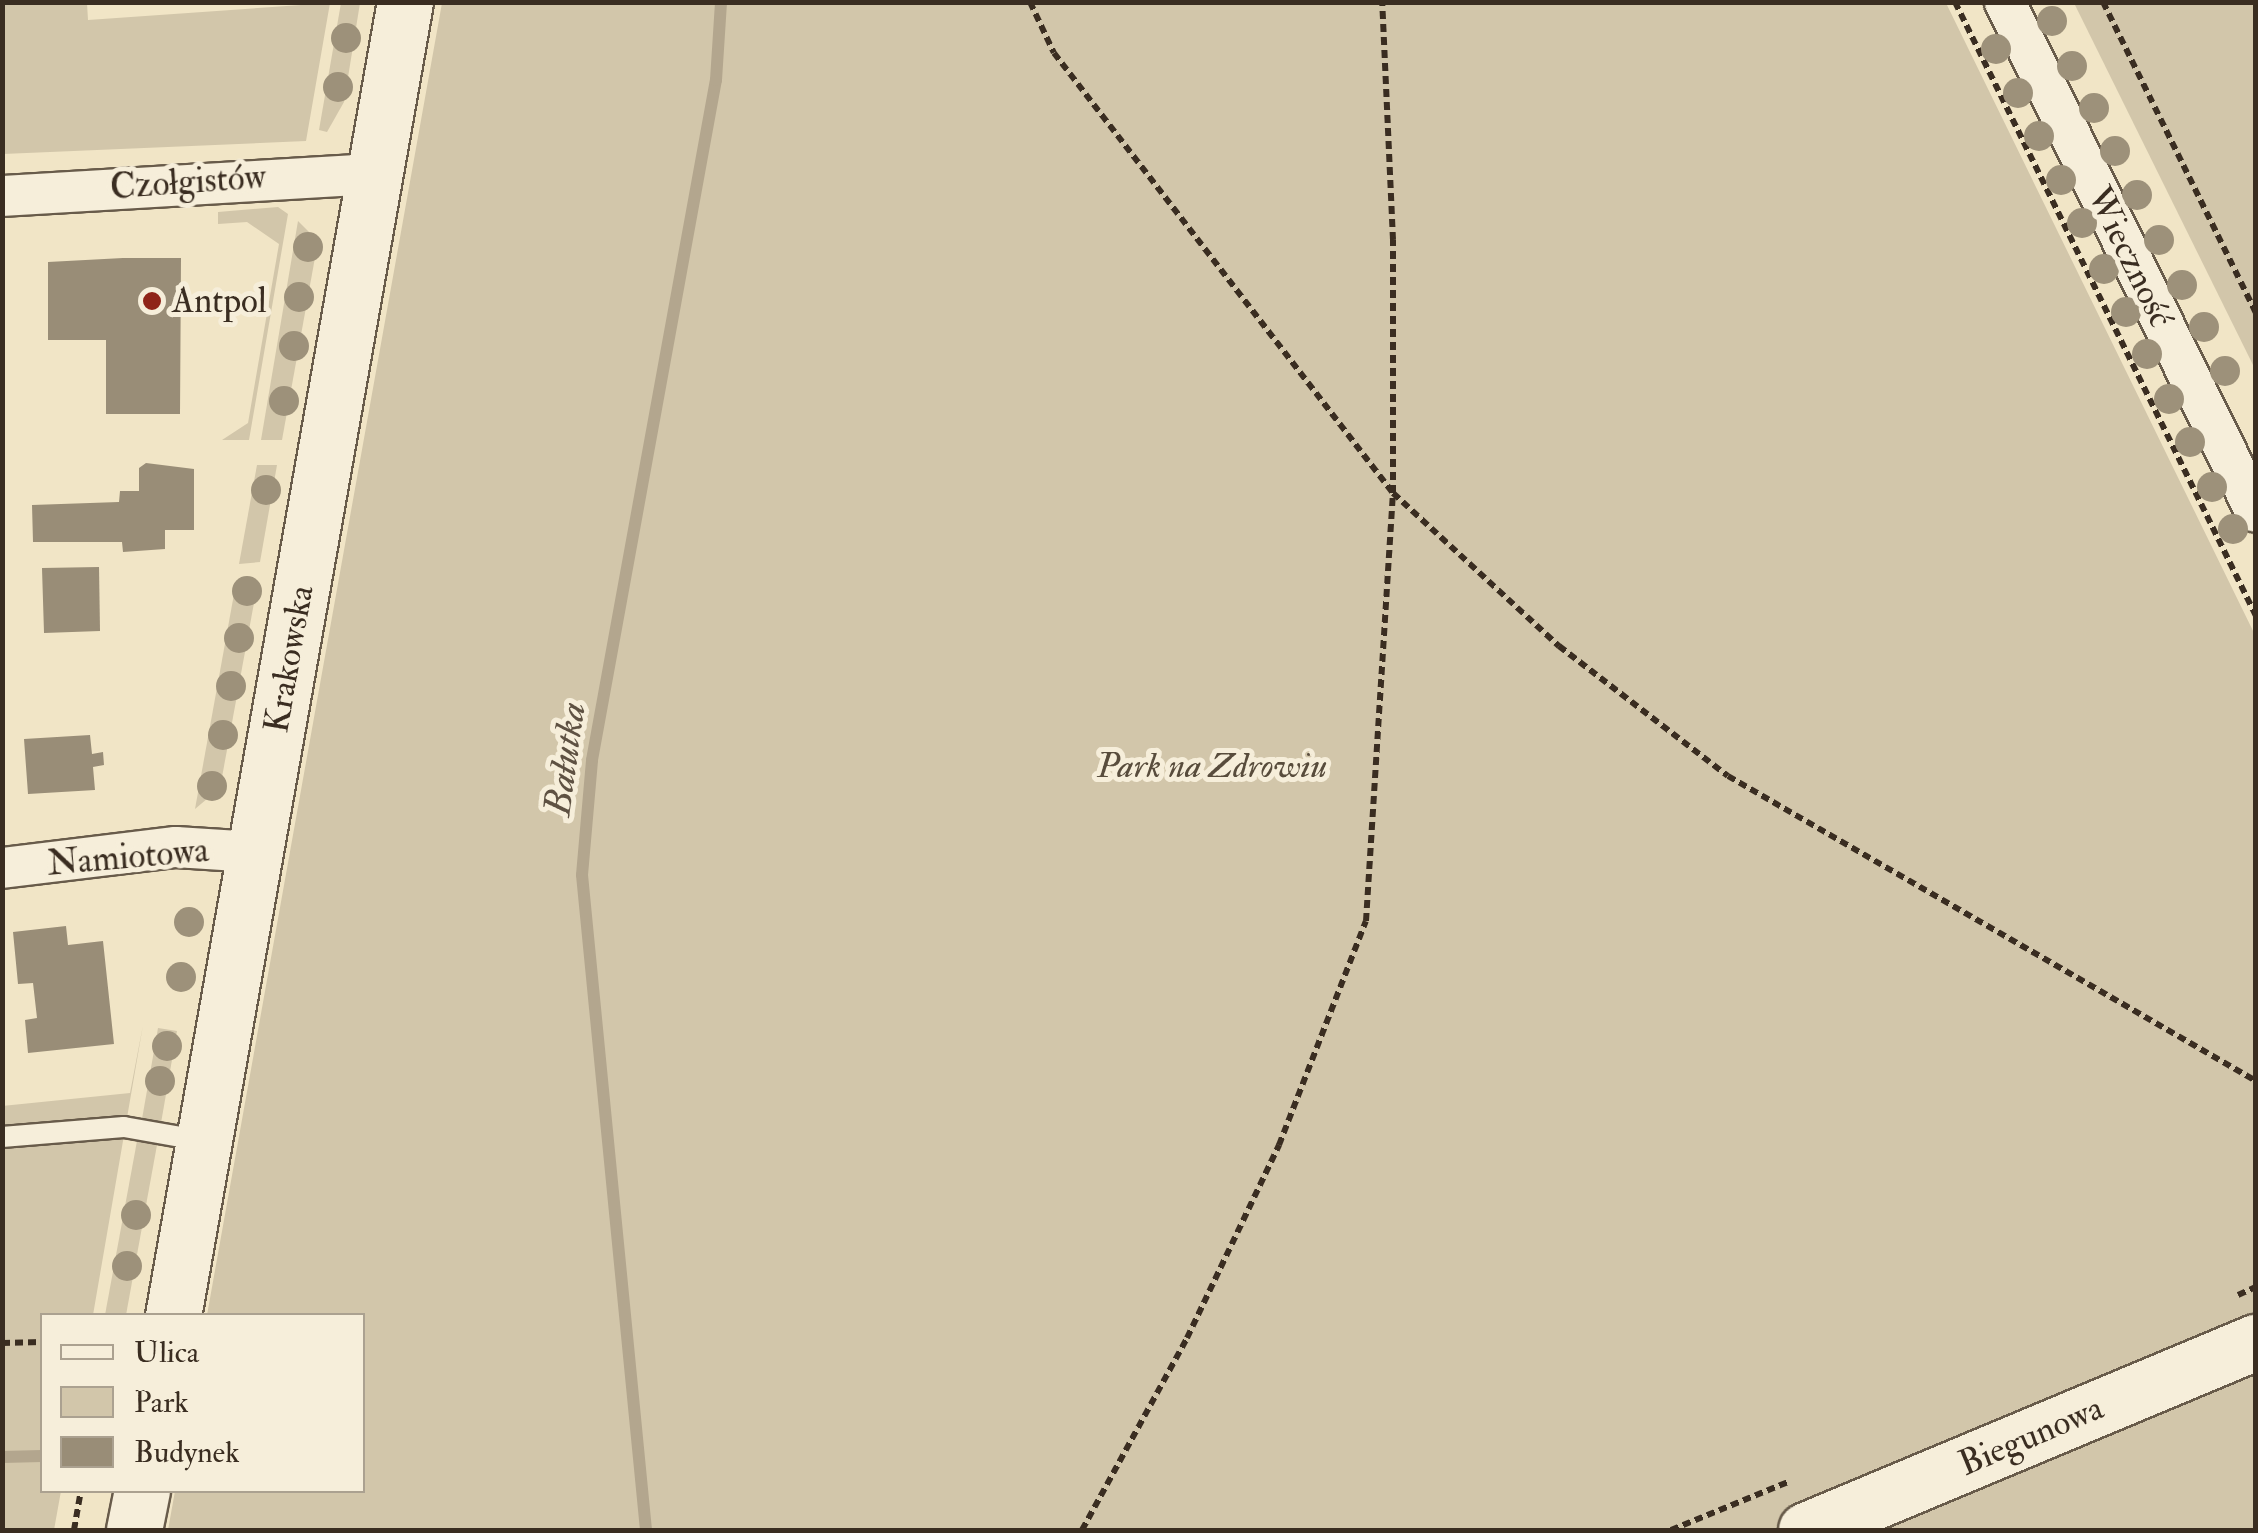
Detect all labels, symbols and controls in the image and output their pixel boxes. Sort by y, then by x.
street label: Czołgistów [109,156,267,208]
street label: Wieczność [2078,180,2182,334]
place label: Antpol [172,280,267,322]
marker: Antpol [141,290,163,312]
street label: Krakowska [255,582,323,736]
water label: Bałutka [535,699,597,819]
park label: Park na Zdrowiu [1097,745,1327,787]
street label: Namiotowa [46,829,210,885]
legend [40,1313,365,1493]
text: Ulica [134,1334,199,1371]
text: Park [134,1384,189,1421]
street label: Biegunowa [1953,1387,2109,1485]
text: Budynek [134,1434,240,1471]

